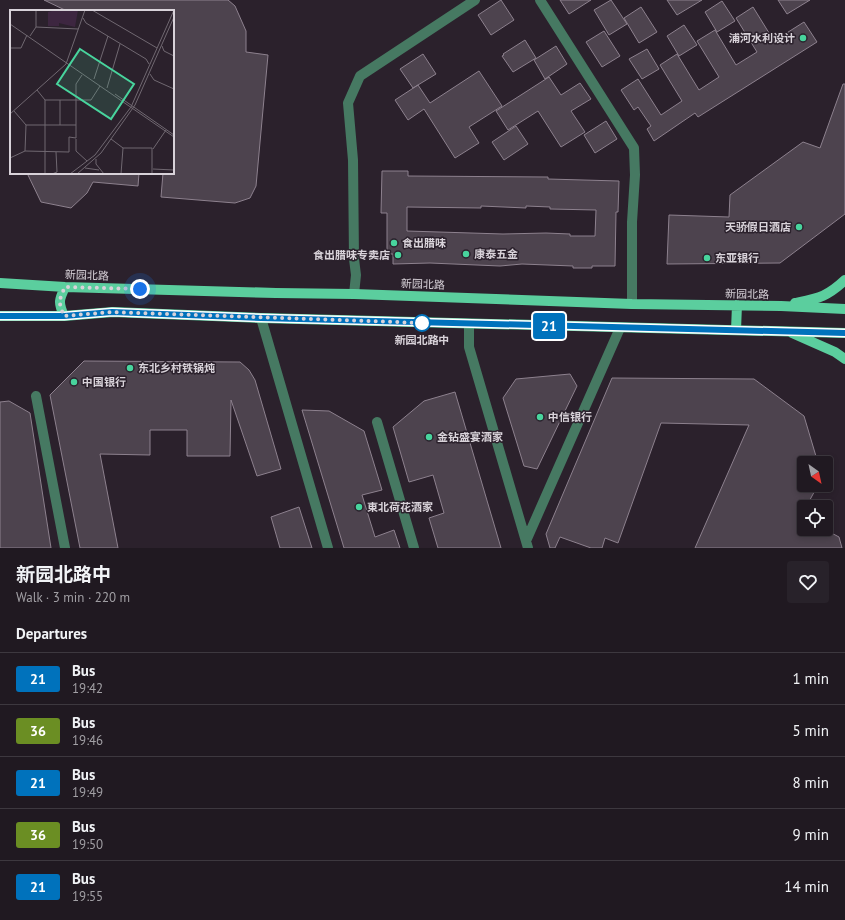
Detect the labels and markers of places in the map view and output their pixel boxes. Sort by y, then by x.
place label: 浦河水利设计 [729,31,795,45]
marker: 浦河水利设计 [798,33,808,43]
place label: 天骄假日酒店 [725,220,791,234]
marker: 天骄假日酒店 [794,222,804,232]
place label: 食出腊味 [402,236,446,250]
marker: 食出腊味 [389,238,399,248]
place label: 康泰五金 [474,247,518,261]
place label: 食出腊味专卖店 [313,248,390,262]
marker: 康泰五金 [461,249,471,259]
marker: 食出腊味专卖店 [393,250,403,260]
place label: 东亚银行 [715,251,759,265]
marker: 东亚银行 [702,253,712,263]
marker: 新园北路中 [413,314,431,332]
place label: 新园北路中 [395,333,450,347]
place label: 东北乡村铁锅炖 [138,361,215,375]
marker: 东北乡村铁锅炖 [125,363,135,373]
place label: 中国银行 [82,375,126,389]
marker: 中国银行 [69,377,79,387]
place label: 中信银行 [548,410,592,424]
marker: 中信银行 [535,412,545,422]
place label: 金钻盛宴酒家 [437,430,503,444]
marker: 金钻盛宴酒家 [424,432,434,442]
place label: 東北荷花酒家 [367,500,433,514]
marker: 東北荷花酒家 [354,502,364,512]

